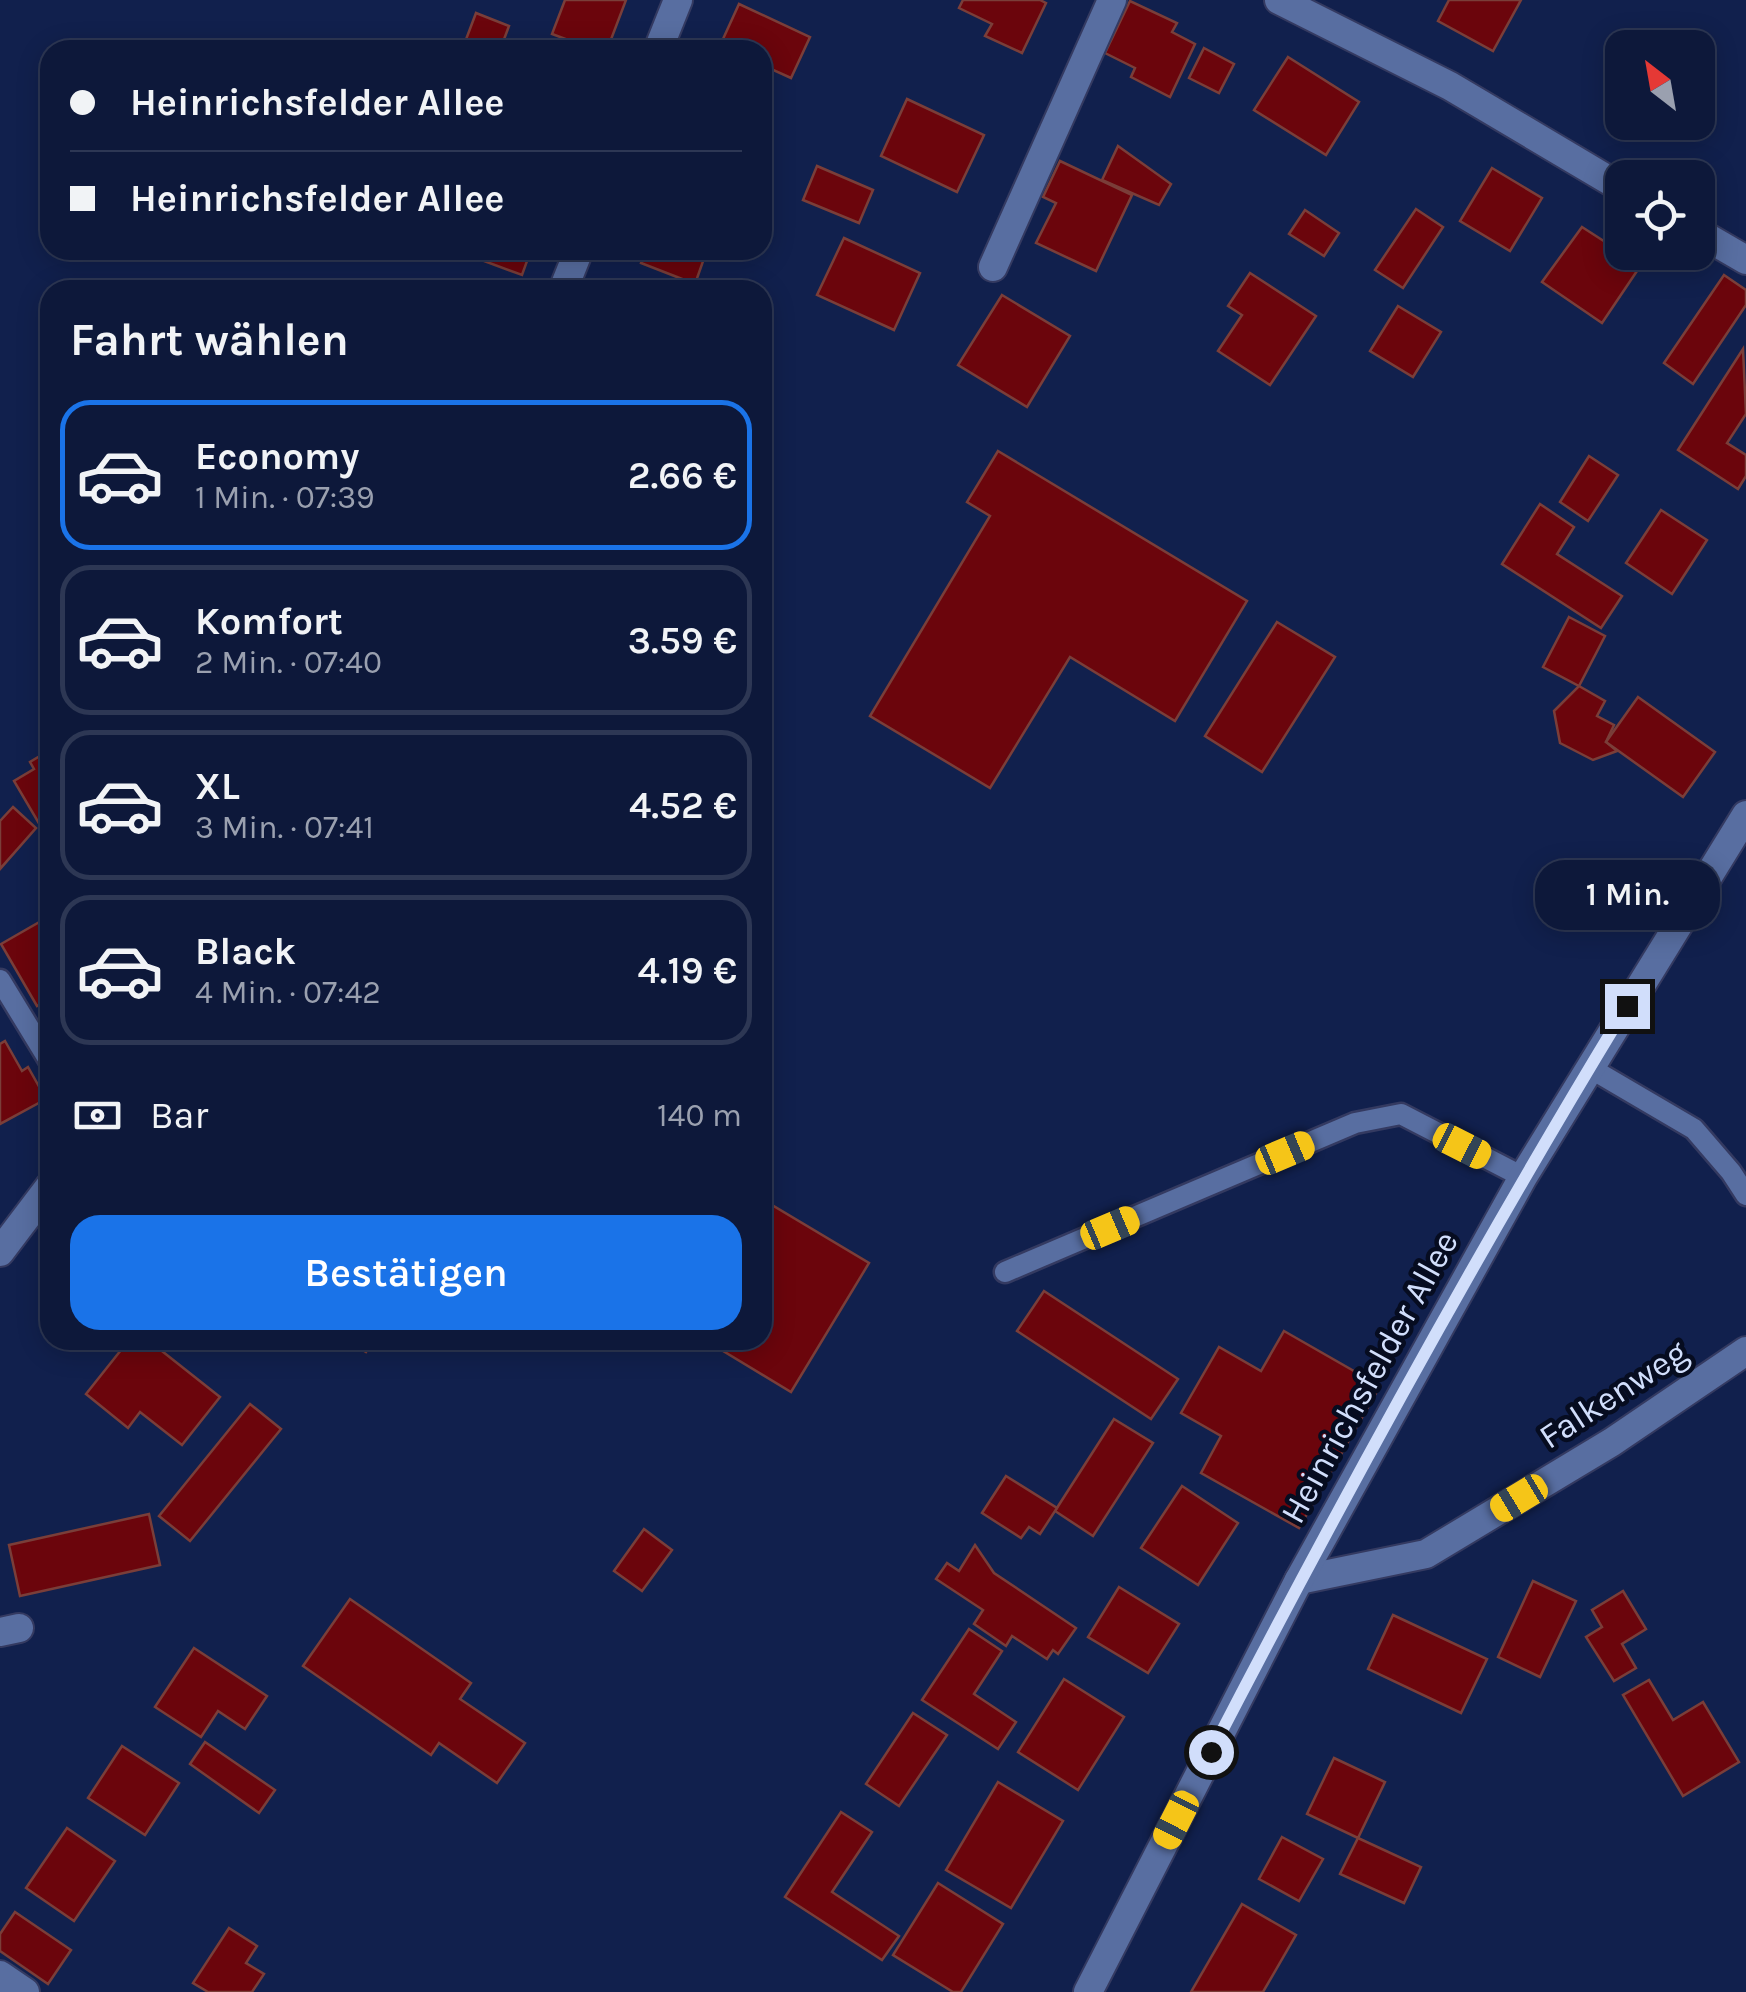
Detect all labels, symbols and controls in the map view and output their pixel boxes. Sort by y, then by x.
north arrow [1605,30,1715,140]
map controls [1605,30,1715,270]
text: Heinrichsfelder Allee [130,80,504,125]
button: locate [1605,160,1715,270]
text: Heinrichsfelder Allee [130,176,504,221]
text: Fahrt wählen [70,314,349,366]
icon: car [75,430,165,520]
text: Economy [195,434,359,479]
text: 2.66 € [628,453,737,498]
text: 1 Min. · 07:39 [195,479,375,516]
icon: car [75,595,165,685]
text: Komfort [195,599,343,644]
text: 3.59 € [628,618,737,663]
text: 2 Min. · 07:40 [195,644,382,681]
icon: car [75,760,165,850]
text: XL [195,764,240,809]
text: 4.52 € [629,783,737,828]
text: 3 Min. · 07:41 [195,809,374,846]
callout: 1 Min. [1534,861,1720,931]
text: 1 Min. [1586,876,1669,913]
icon: car [75,925,165,1015]
text: Black [195,929,296,974]
text: 4.19 € [638,948,737,993]
text: 4 Min. · 07:42 [195,974,381,1011]
route end [1605,984,1650,1029]
icon: cash [70,1088,125,1143]
text: Bar [150,1093,208,1138]
text: 140 m [657,1097,742,1134]
car [1428,1119,1496,1173]
car [1252,1127,1318,1179]
car [1077,1202,1143,1254]
button: Bestätigen [70,1215,742,1330]
street label: Heinrichsfelder Allee [1272,1224,1467,1530]
street label: Falkenweg [1531,1331,1695,1457]
car [1486,1470,1552,1526]
route start [1189,1730,1234,1775]
car [1149,1786,1203,1854]

